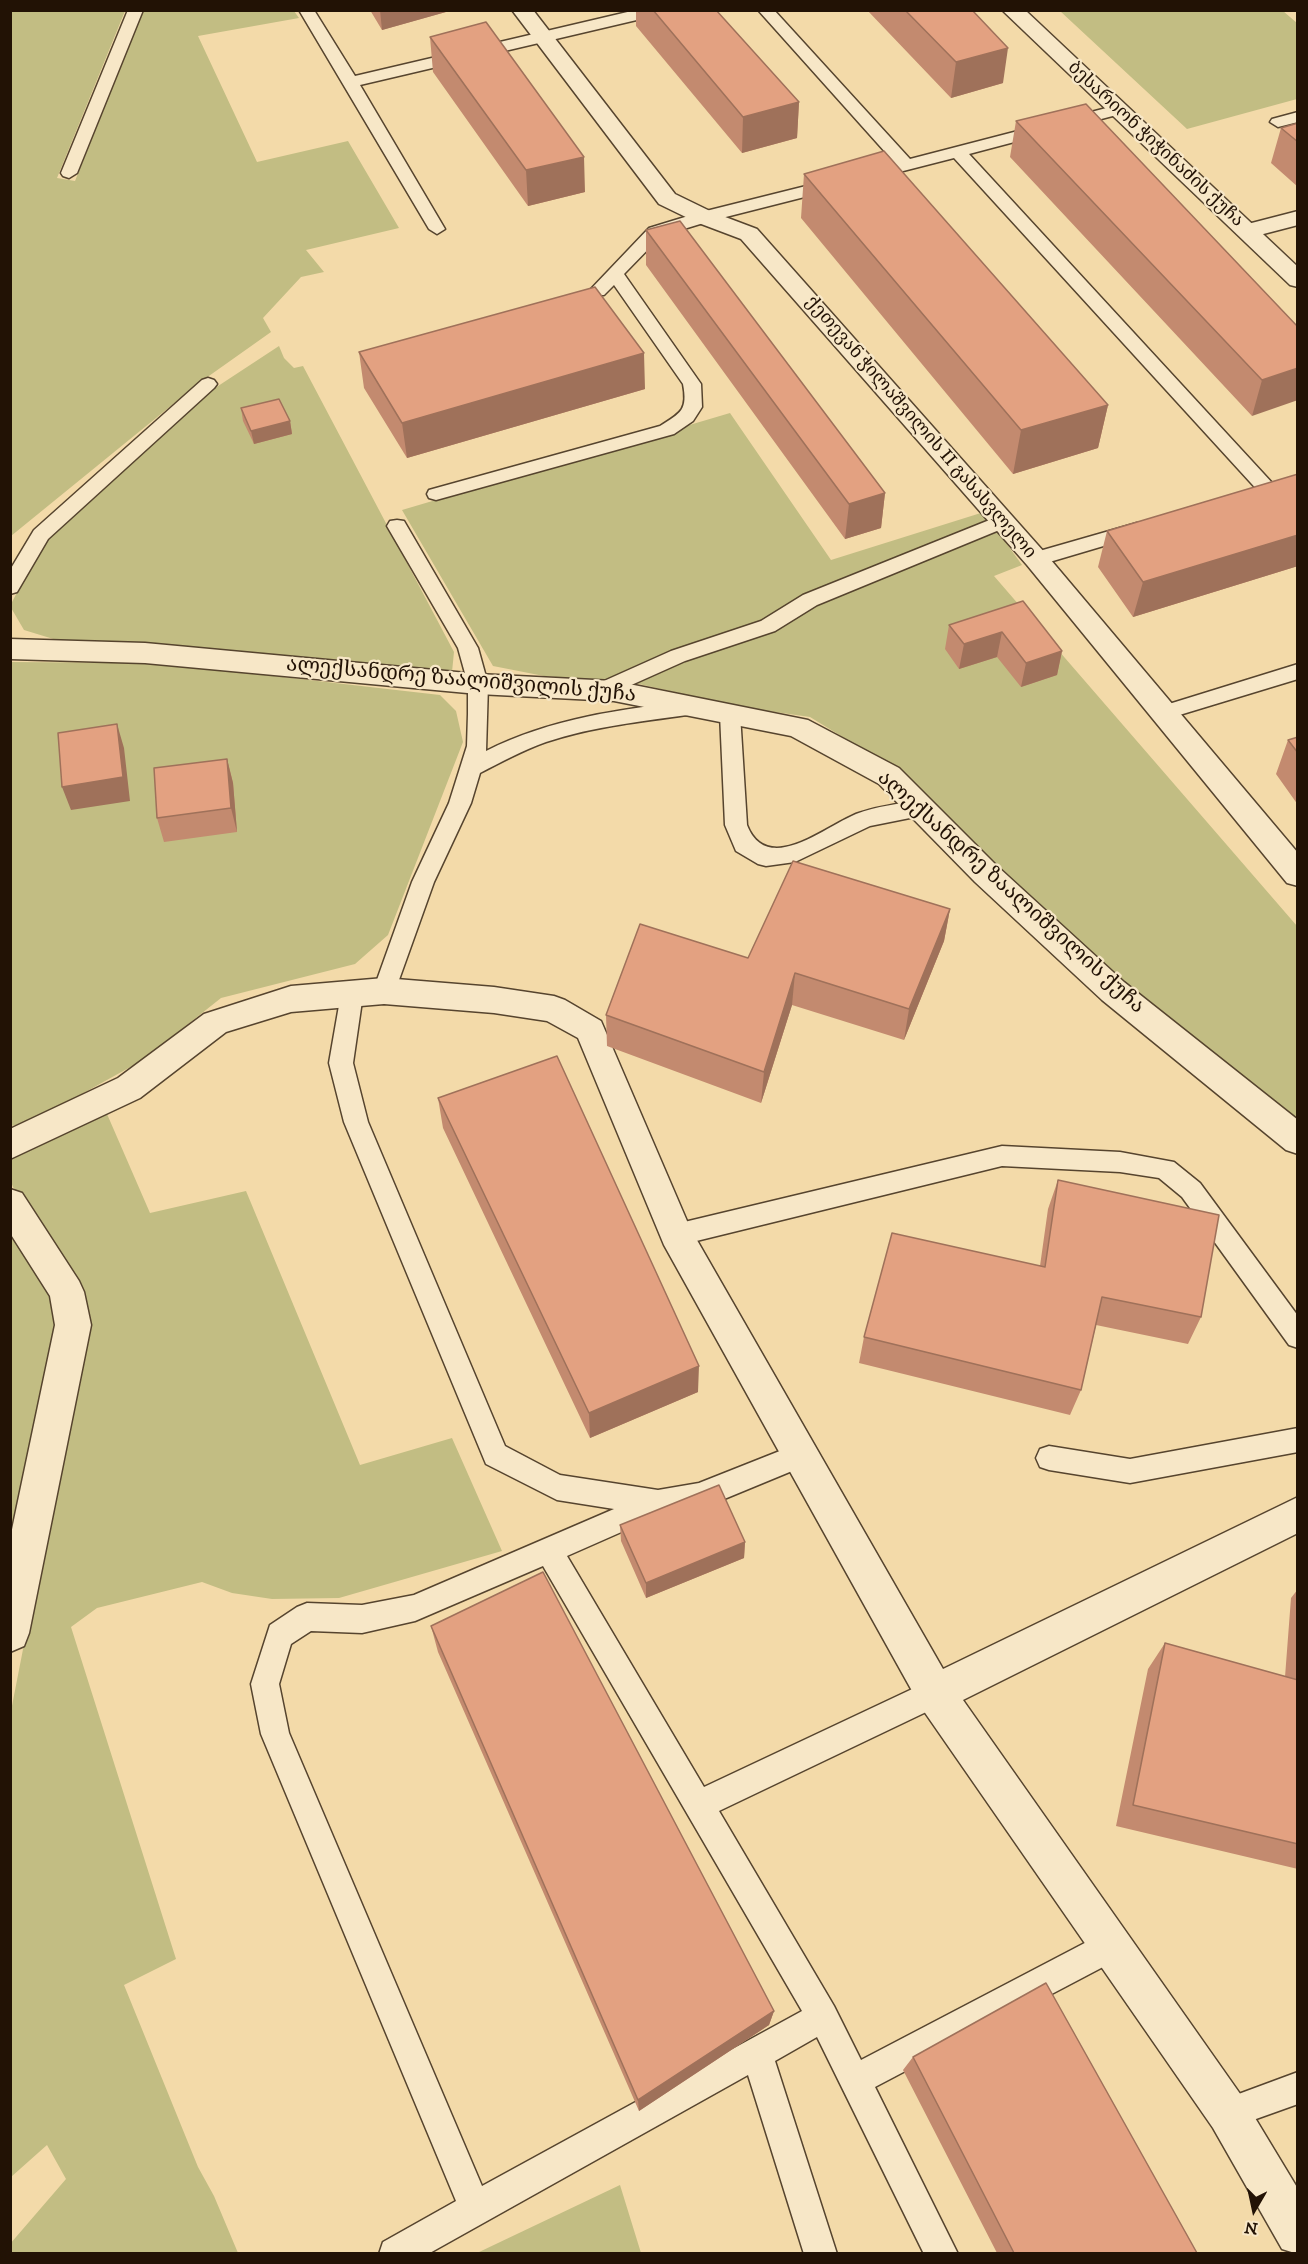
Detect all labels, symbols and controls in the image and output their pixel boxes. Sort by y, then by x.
street label: ბესარიონ ჭიჭინაძის ქუჩა [1063,58,1247,232]
street label: ქეთევან ჭილაშვილის II გასასვლელი [800,292,1040,564]
street label: ალექსანდრე ზაალიშვილის ქუჩა [285,653,637,709]
street label: ალექსანდრე ზაალიშვილის ქუჩა [871,766,1149,1020]
north arrow [1224,2180,1284,2240]
text: N [1243,2217,1259,2239]

